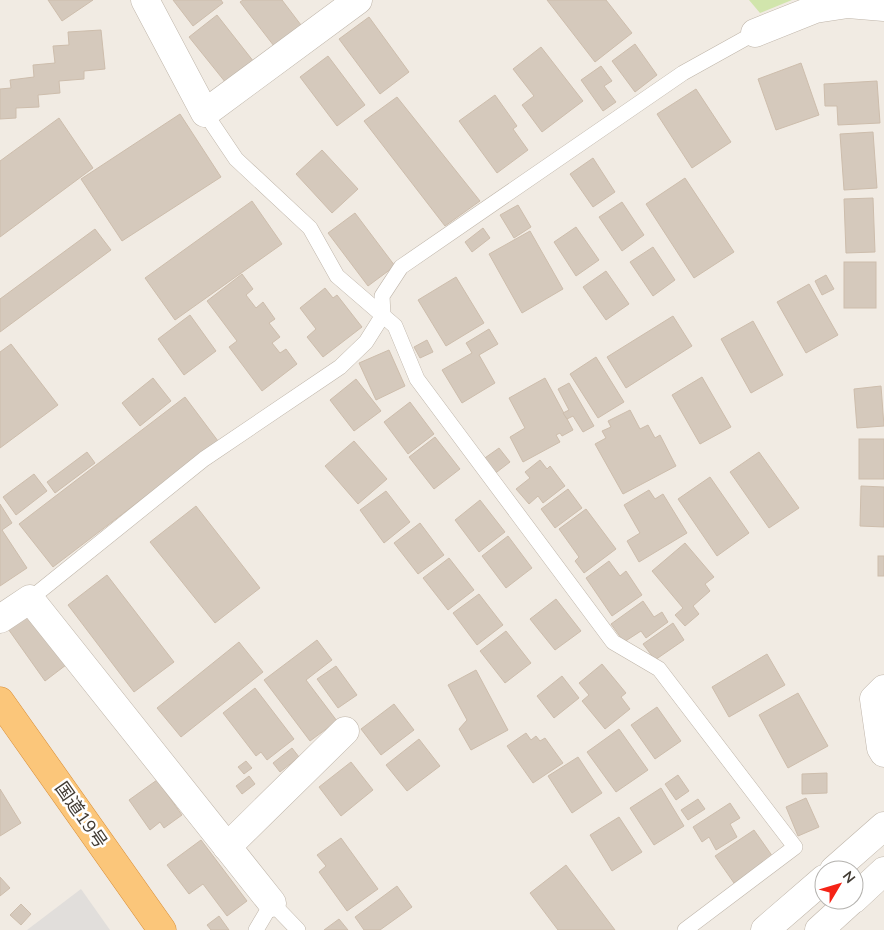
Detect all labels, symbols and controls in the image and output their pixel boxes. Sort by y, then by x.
street label: 国道19号 [49,777,113,853]
north arrow [814,860,864,910]
text: N [838,867,860,887]

